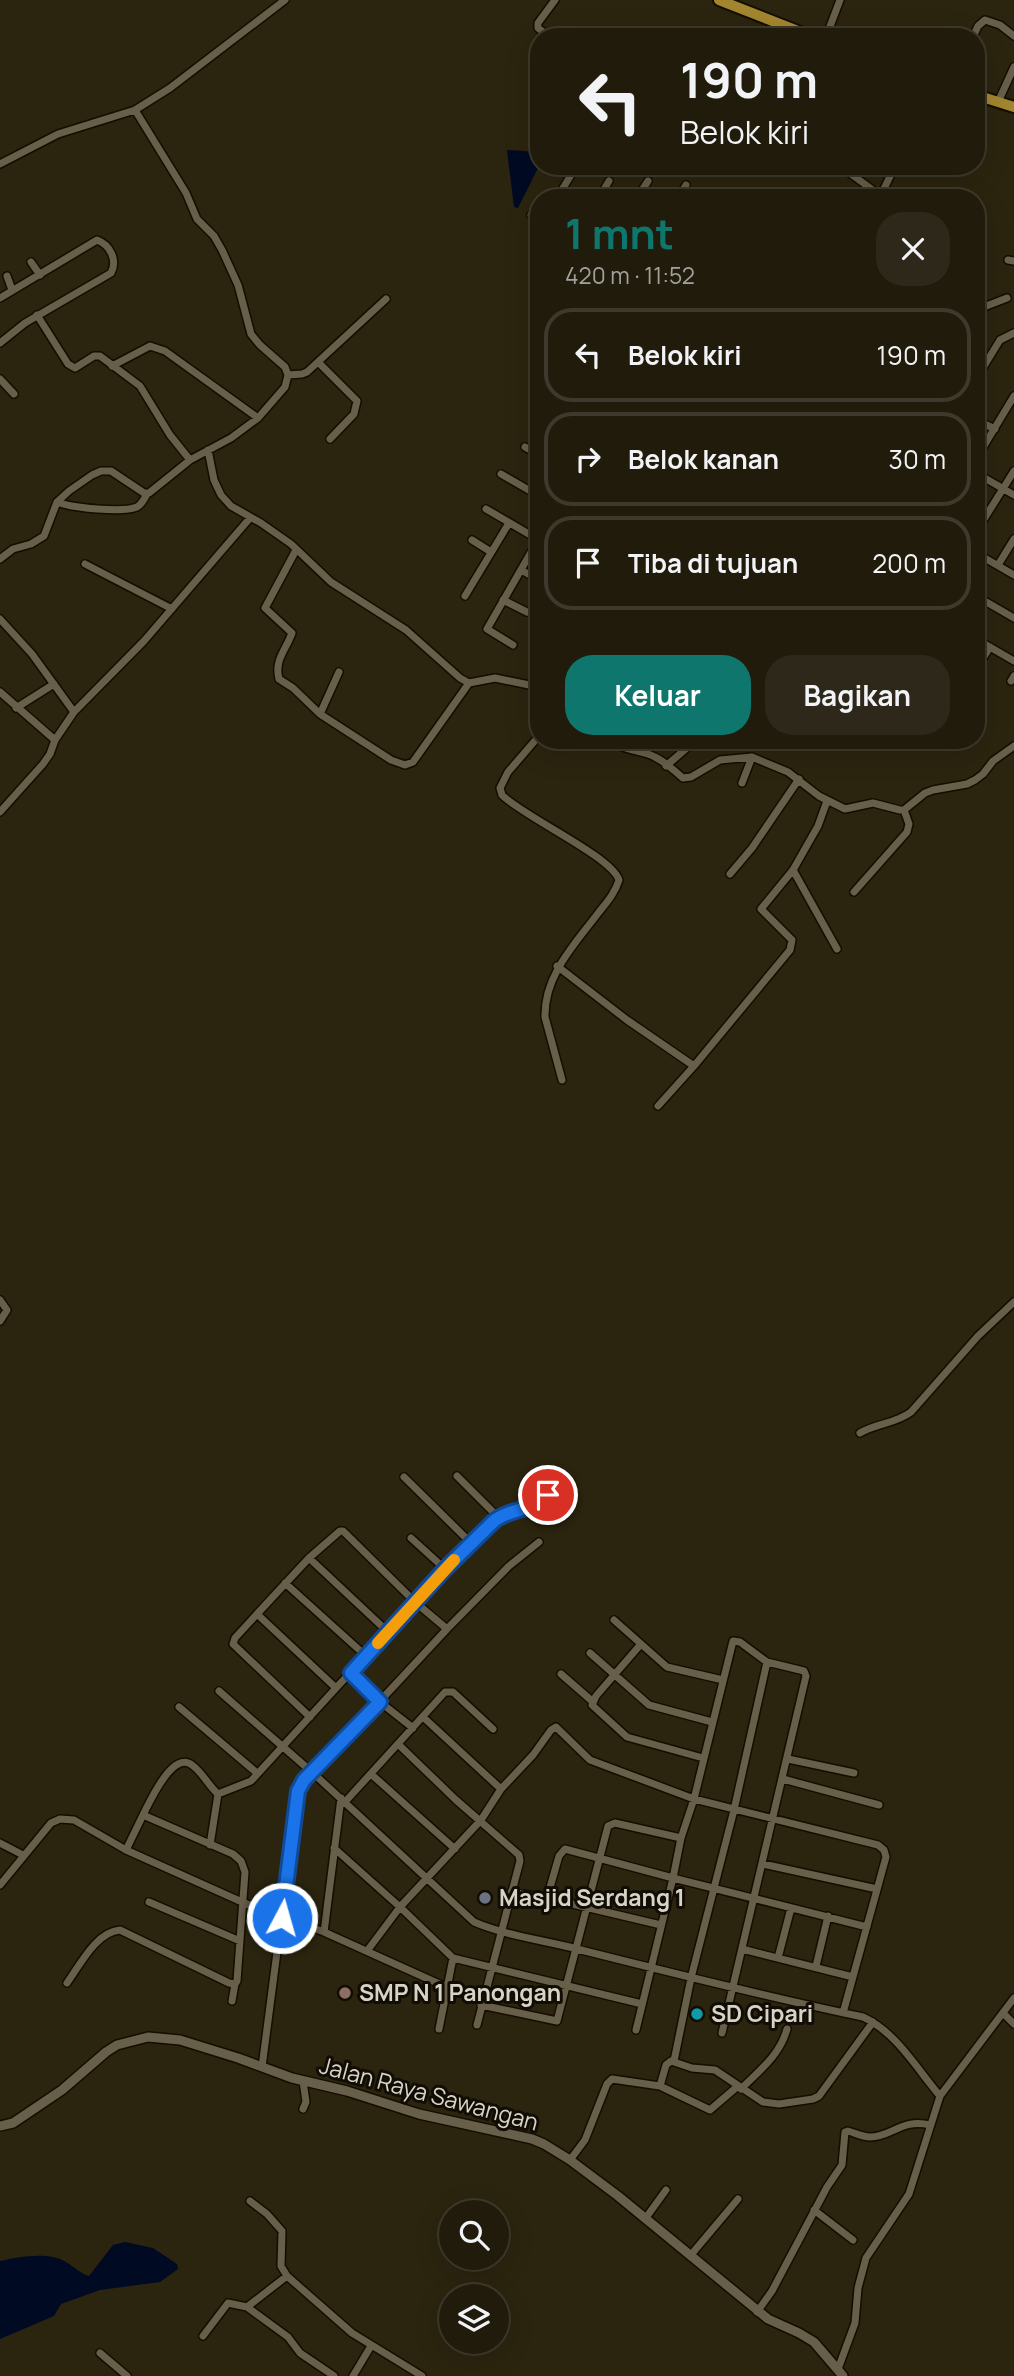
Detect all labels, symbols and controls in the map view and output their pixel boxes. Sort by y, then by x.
text: 190 m [680,46,818,113]
icon: left [565,56,656,147]
text: Belok kiri [680,110,809,154]
text: 1 mnt [565,204,674,262]
button: close [876,212,950,286]
text: 420 m · 11:52 [565,259,695,291]
icon: left [569,336,607,374]
text: Belok kiri [628,337,742,373]
text: 190 m [877,337,946,373]
icon: right [569,440,607,478]
text: Belok kanan [628,441,779,477]
text: 30 m [889,441,946,477]
icon: arrive [569,544,607,582]
text: Tiba di tujuan [628,545,798,581]
text: 200 m [872,545,946,581]
button: Keluar [565,655,751,735]
button: Bagikan [765,655,950,735]
pin [518,1465,578,1525]
icon: arrive [529,1476,567,1514]
position arrow [245,1881,319,1955]
place label: Masjid Serdang 1 [499,1881,685,1913]
marker: Masjid Serdang 1 [477,1890,493,1906]
place label: SMP N 1 Panongan [359,1976,561,2008]
marker: SMP N 1 Panongan [337,1985,353,2001]
place label: SD Cipari [711,1997,813,2029]
marker: SD Cipari [689,2006,705,2022]
street label: Jalan Raya Sawangan [316,2048,542,2138]
map controls [439,2200,509,2354]
button: search [439,2200,509,2270]
button: layers [439,2284,509,2354]

